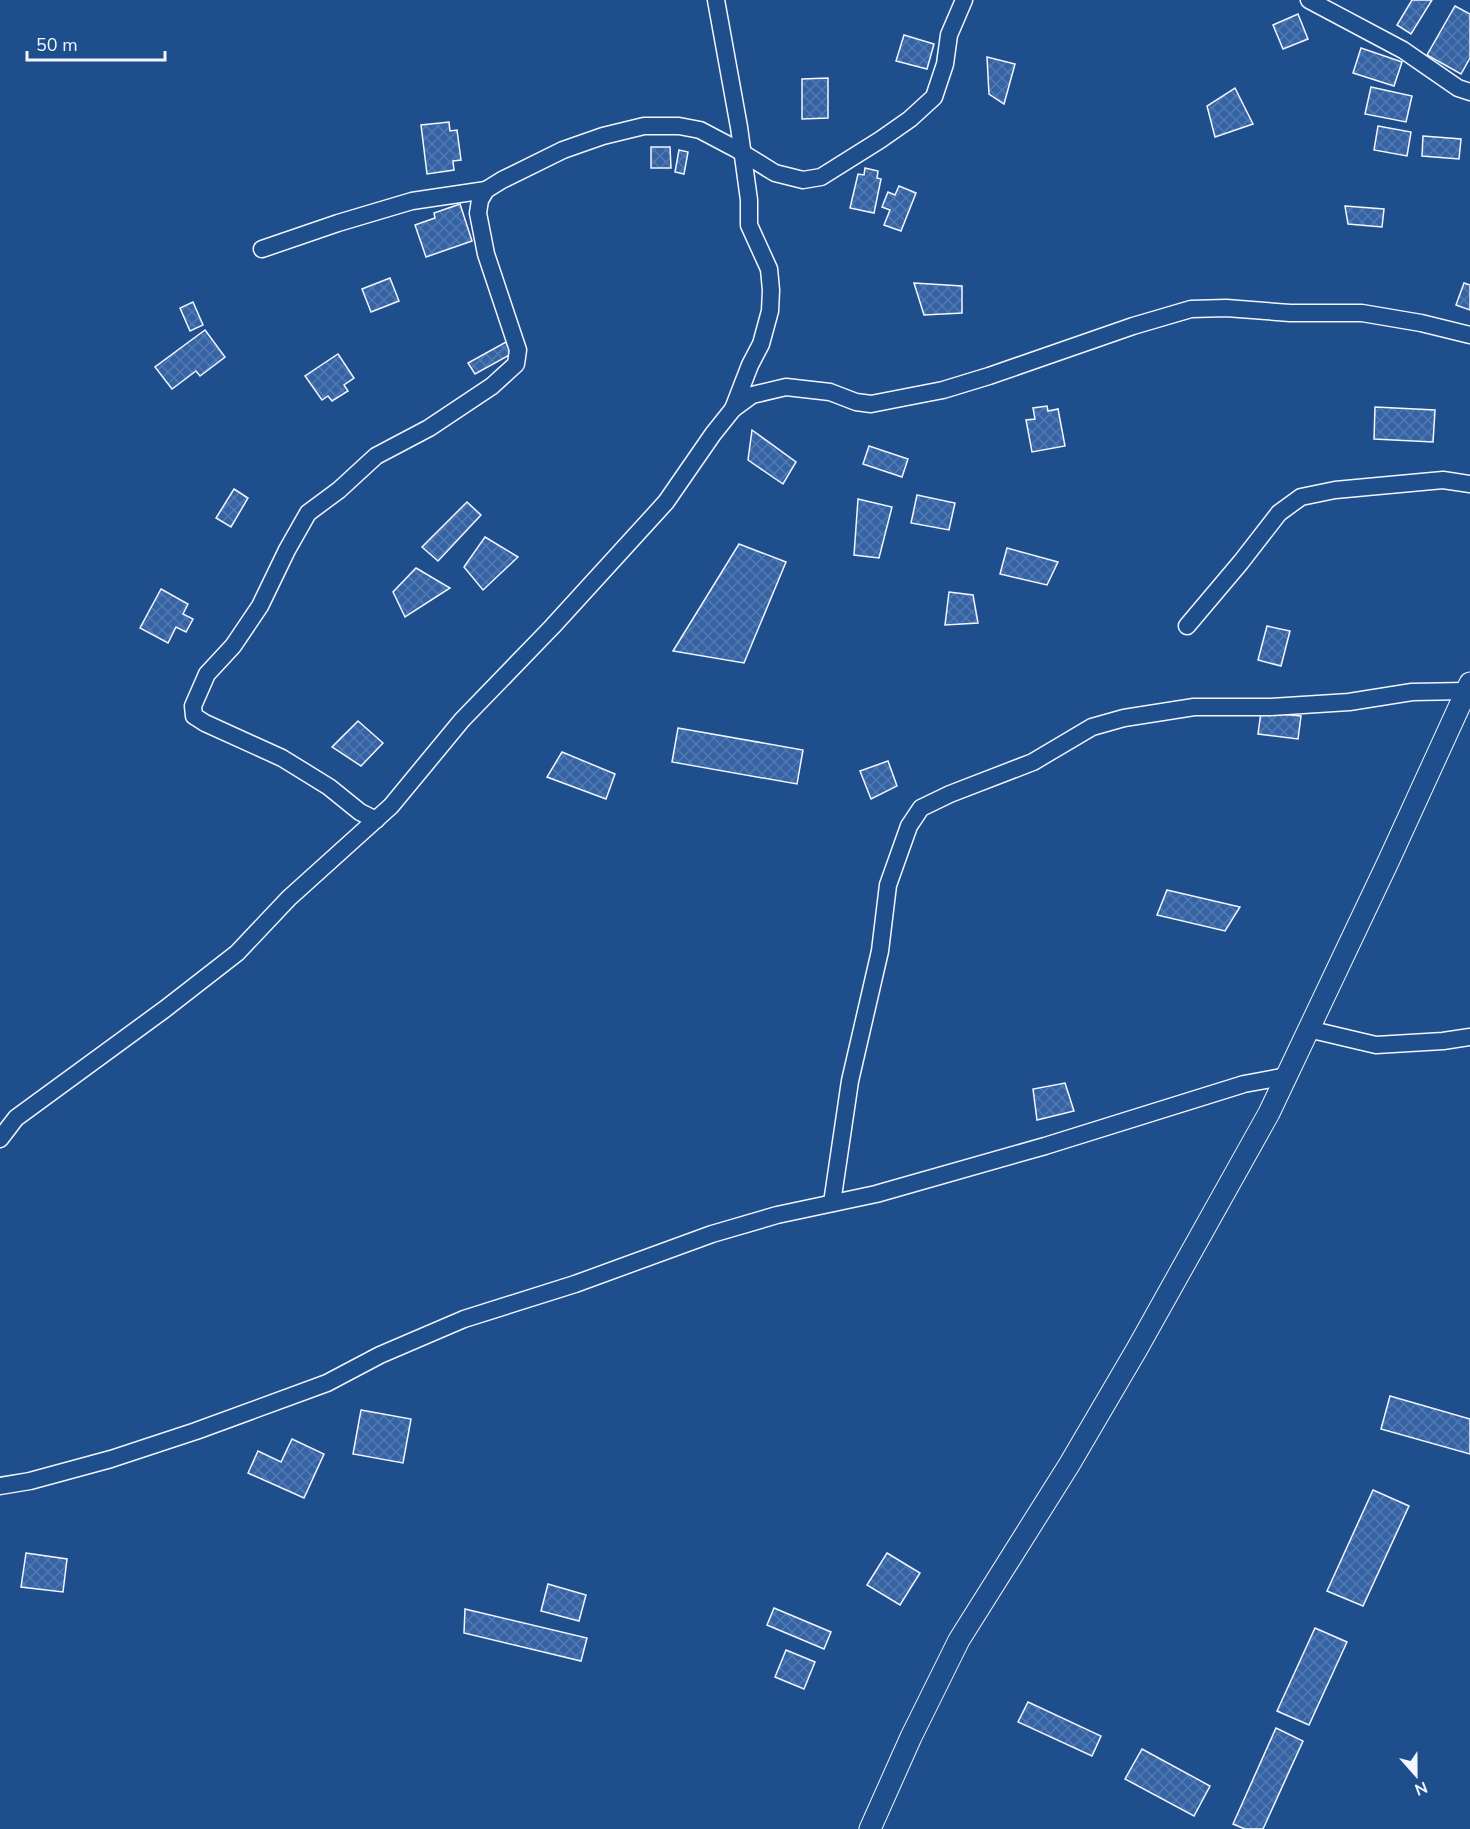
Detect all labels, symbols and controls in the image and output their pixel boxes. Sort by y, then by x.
scale bar [27,24,165,62]
text: 50 m [36,33,78,57]
north arrow [1386,1745,1446,1805]
text: N [1411,1776,1431,1800]

